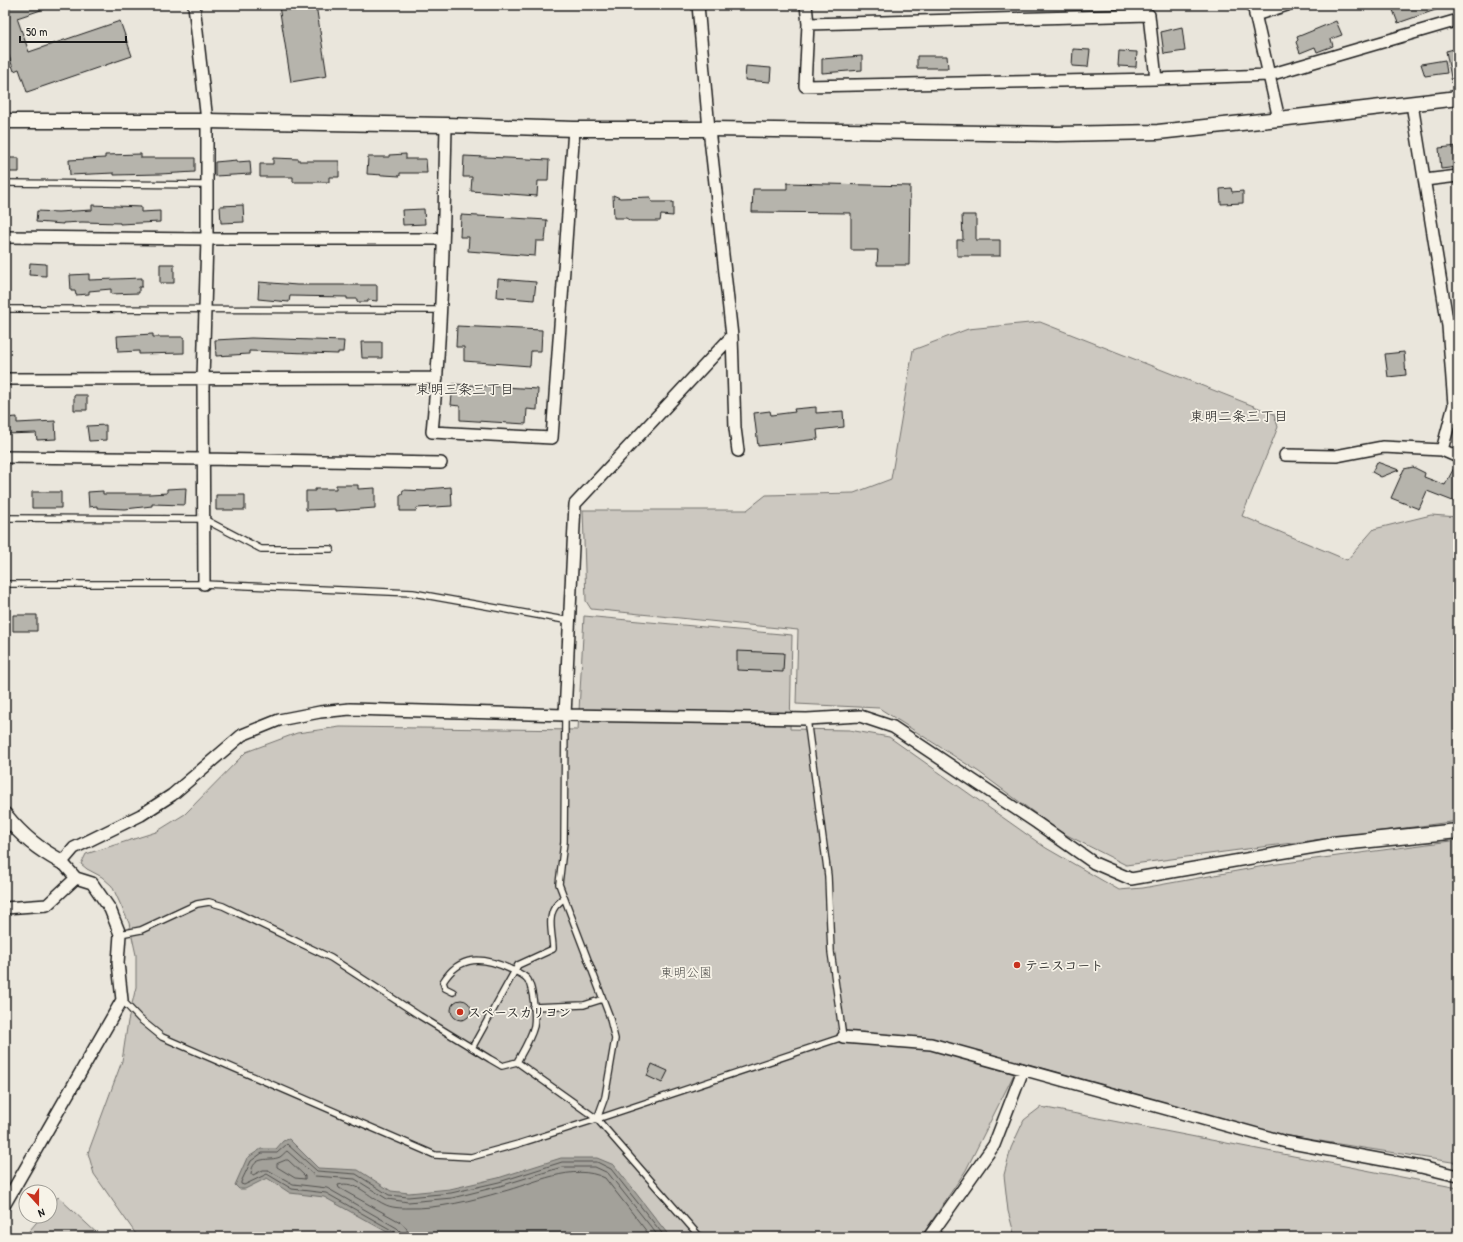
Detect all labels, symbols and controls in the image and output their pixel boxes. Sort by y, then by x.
scale bar [20,18,126,44]
text: 50 m [26,23,47,40]
district label: 東明三条三丁目 [416,379,514,398]
district label: 東明二条三丁目 [1190,406,1288,425]
place label: テニスコート [1025,956,1103,974]
marker: テニスコート [1012,960,1022,970]
park label: 東明公園 [660,963,712,981]
place label: スペースカリヨン [468,1003,571,1021]
marker: スペースカリヨン [455,1007,465,1017]
north arrow [18,1184,58,1224]
text: N [36,1206,47,1221]

